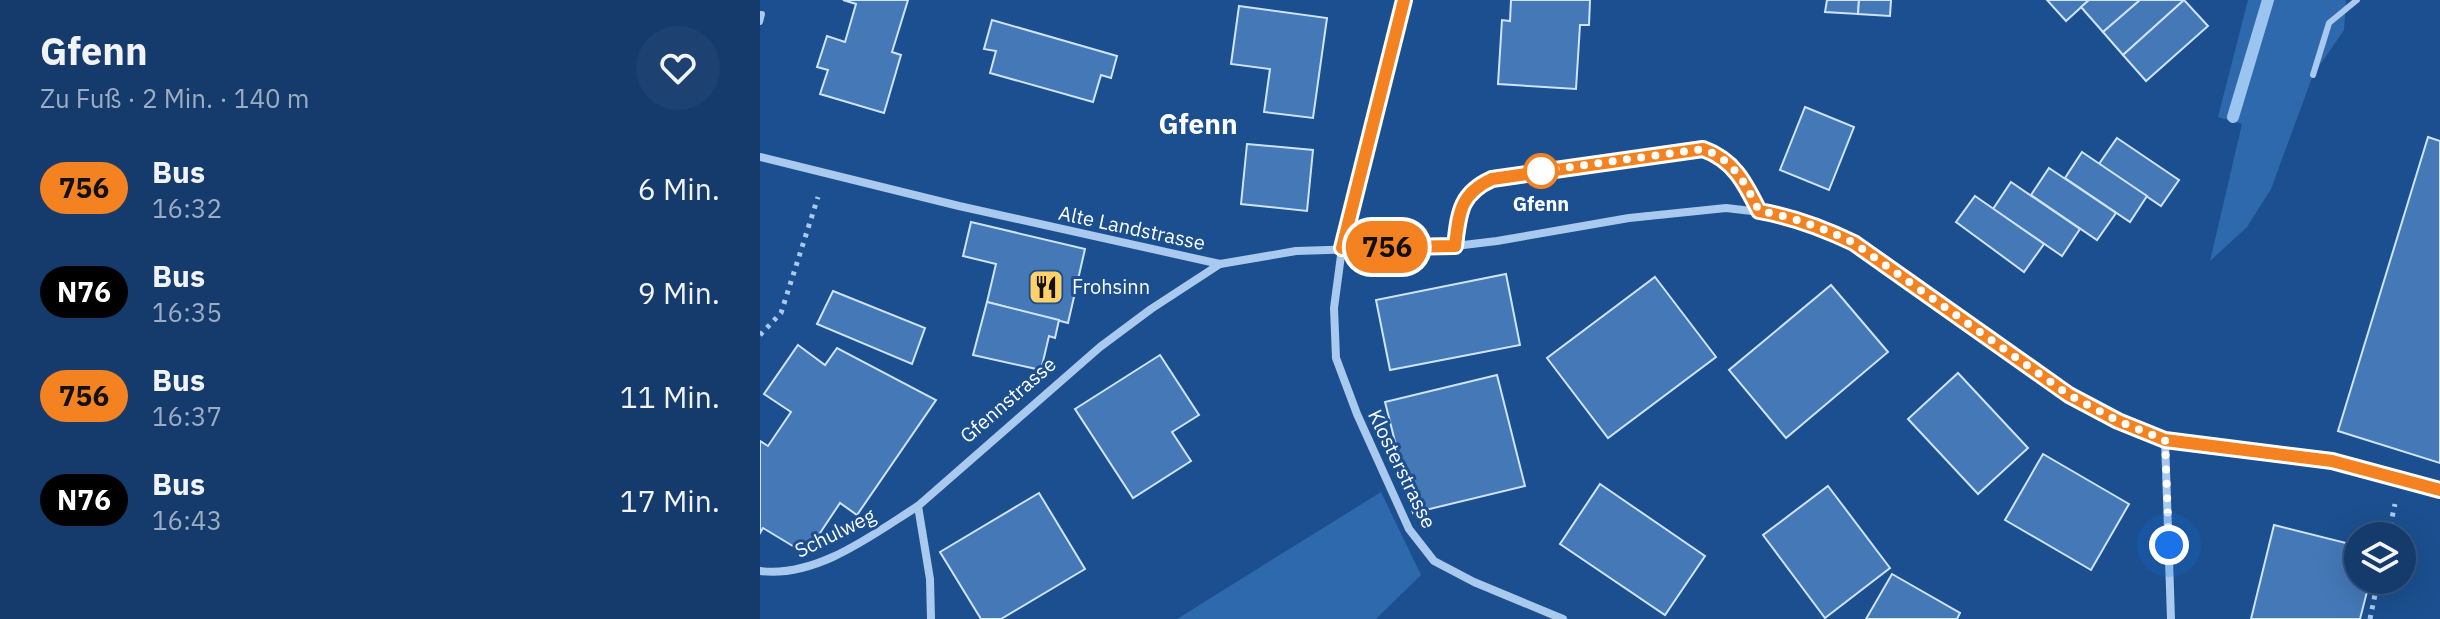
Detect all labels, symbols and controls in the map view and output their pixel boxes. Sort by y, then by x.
text: Gfenn [40,26,148,75]
button: heart [636,26,720,110]
text: Zu Fuß · 2 Min. · 140 m [40,81,309,115]
district label: Gfenn [1158,105,1238,142]
text: Bus [152,152,205,191]
marker: Gfenn [1524,154,1558,188]
text: 756 [59,169,109,206]
text: 6 Min. [638,169,720,208]
place label: Gfenn [1513,190,1569,217]
text: 16:32 [152,191,222,225]
street label: Alte Landstrasse [1056,199,1208,256]
line badge: 756 [1341,221,1433,273]
text: 756 [1362,228,1412,265]
text: Bus [152,256,205,295]
restaurant icon: Frohsinn [1027,268,1065,306]
text: N76 [57,273,111,310]
text: 9 Min. [638,273,720,312]
place label: Frohsinn [1072,273,1150,300]
text: 16:35 [152,295,222,329]
street label: Gfennstrasse [954,350,1061,449]
text: Bus [152,360,205,399]
text: 756 [59,377,109,414]
text: 11 Min. [620,377,720,416]
text: 16:37 [152,399,222,433]
street label: Klosterstrasse [1362,405,1443,533]
text: Bus [152,464,205,503]
text: N76 [57,481,111,518]
text: 17 Min. [620,481,720,520]
street label: Schulweg [790,501,880,564]
text: 16:43 [152,503,222,537]
map controls [2344,522,2416,594]
button: layers [2344,522,2416,594]
your location [2149,525,2189,565]

